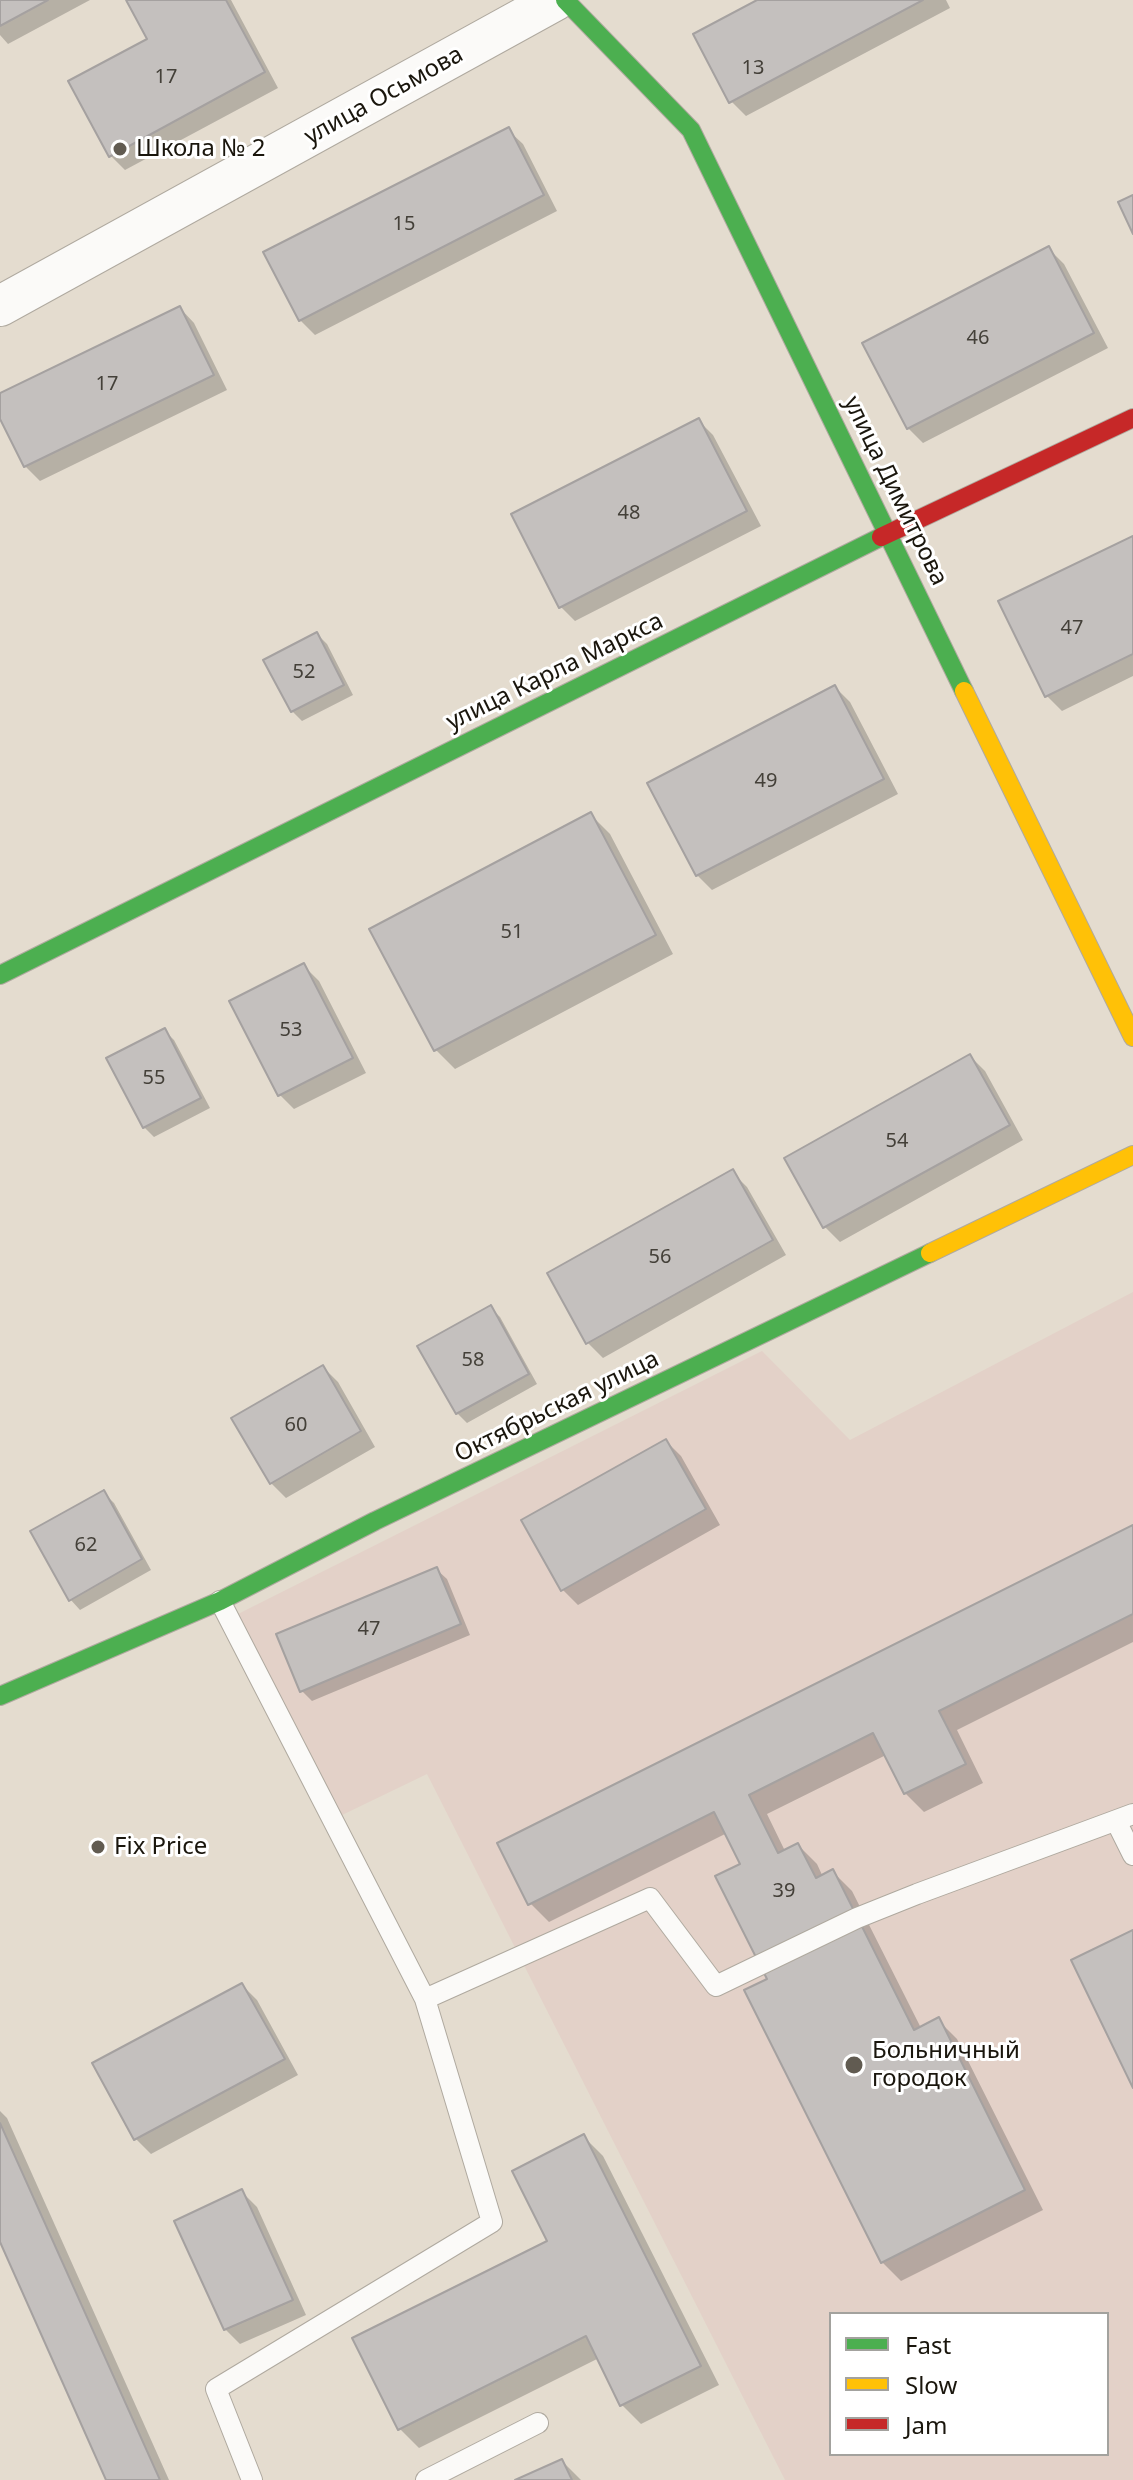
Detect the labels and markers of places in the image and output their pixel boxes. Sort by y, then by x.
place label: Школа № 2 [136,135,265,163]
marker: Школа № 2 [111,140,129,158]
place label: Fix Price [114,1833,207,1861]
marker: Fix Price [89,1838,107,1856]
place label: Больничный городок [872,2037,1020,2093]
marker: Больничный городок [843,2054,865,2076]

